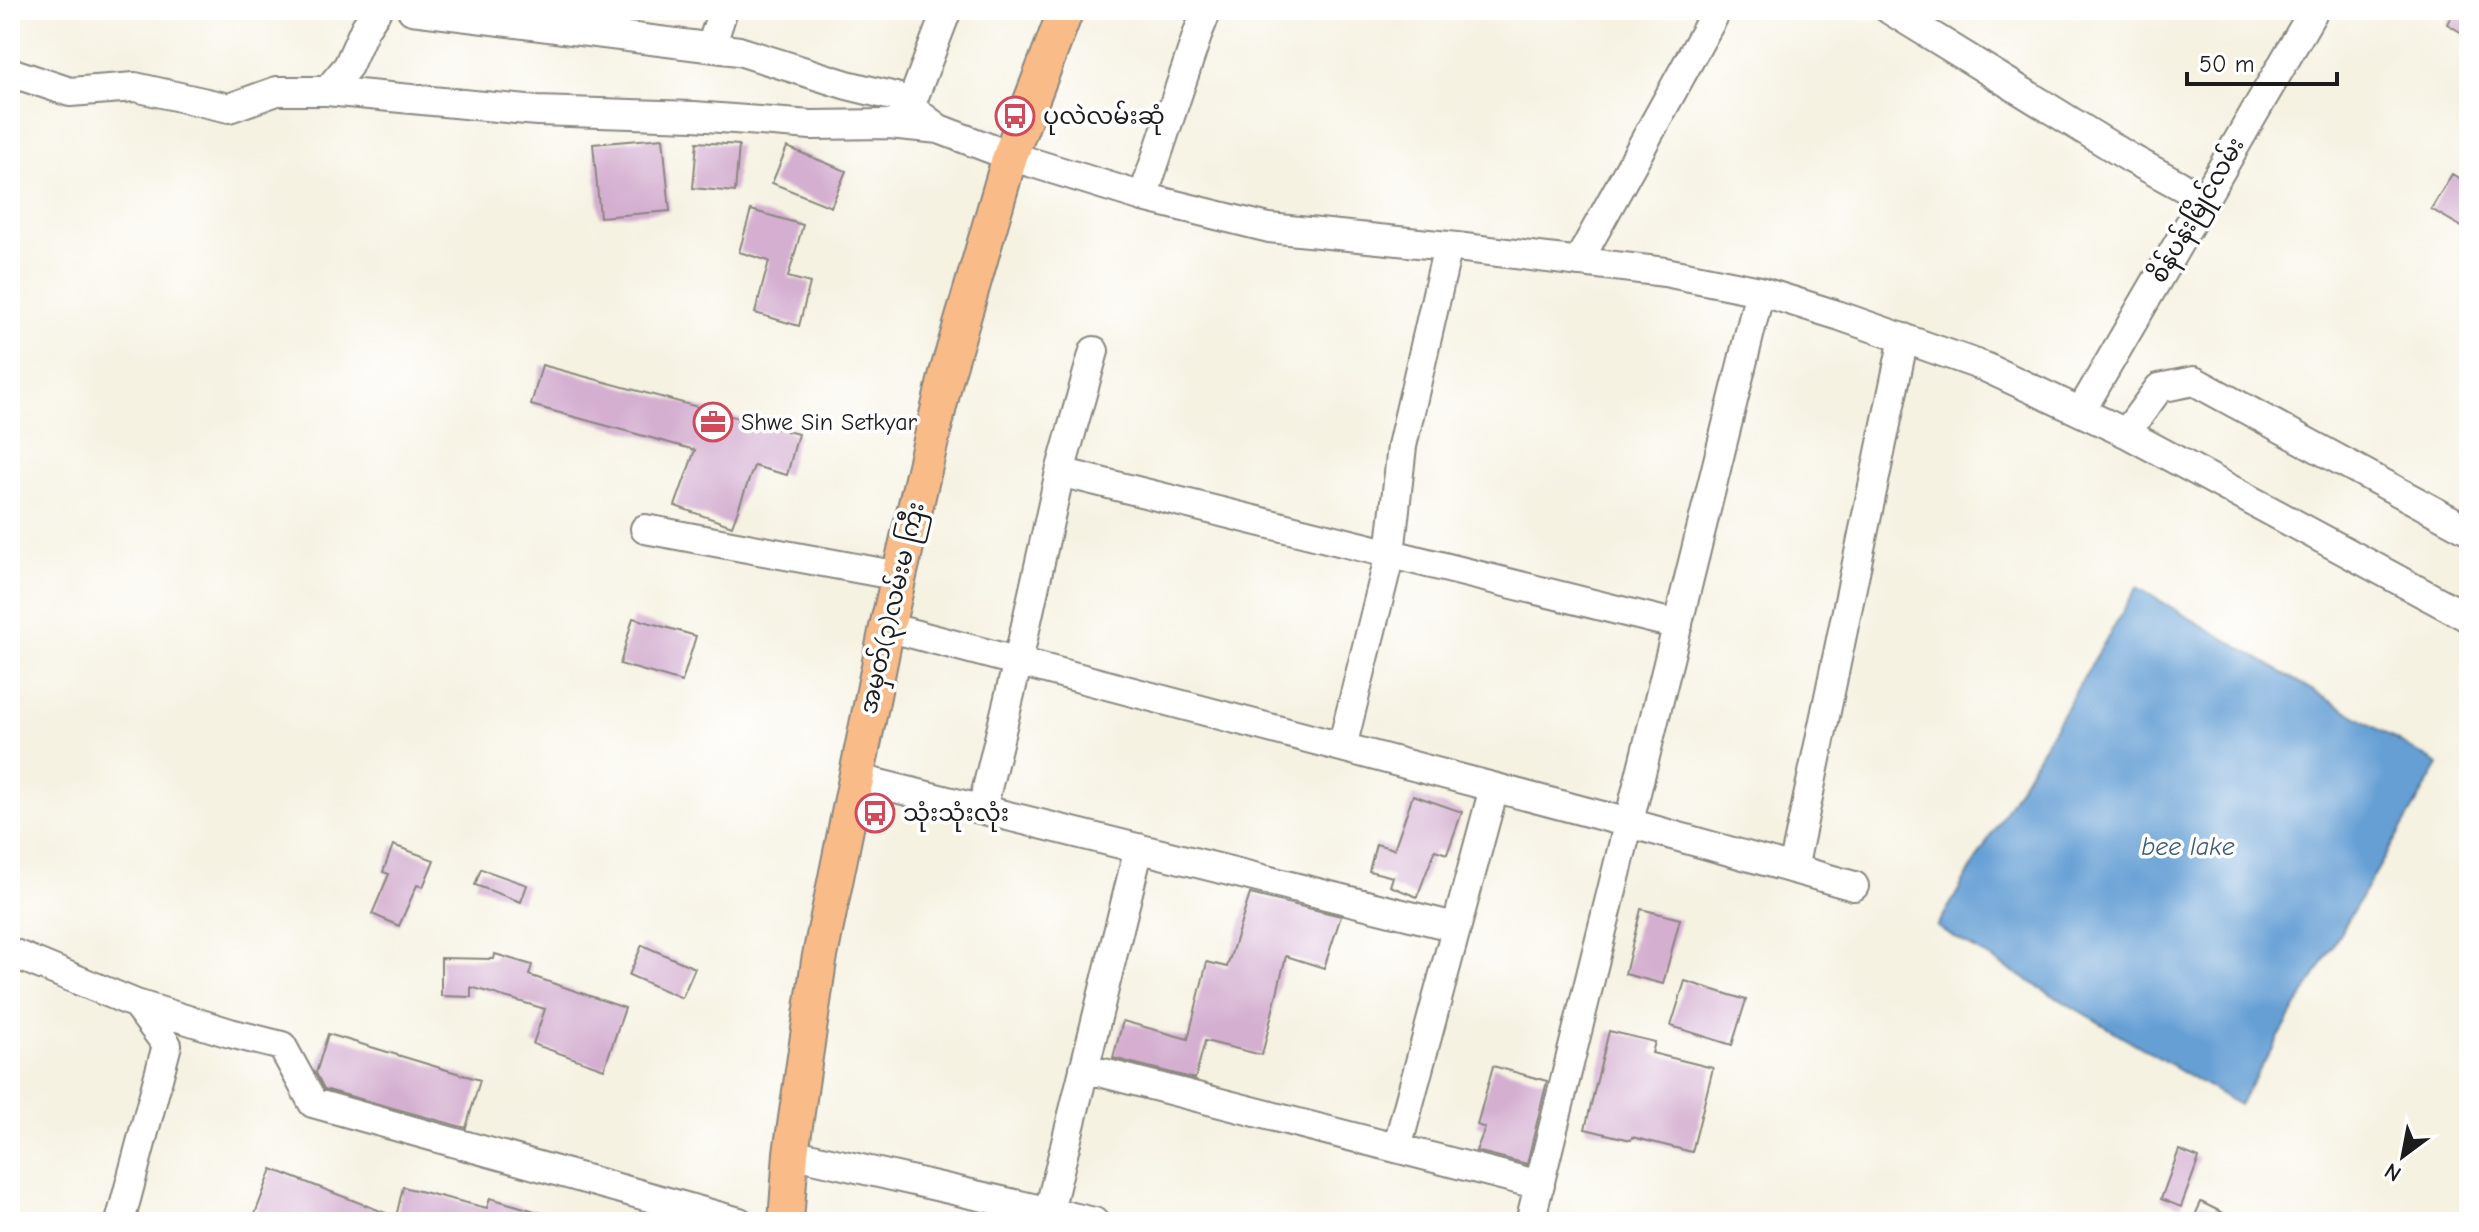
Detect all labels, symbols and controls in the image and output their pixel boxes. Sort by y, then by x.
scale bar [2187,36,2337,86]
text: 50 m [2199,50,2255,78]
bus stop icon: ပုလဲလမ်းဆုံ [994,95,1036,137]
place label: ပုလဲလမ်းဆုံ [1043,100,1165,135]
street label: စိန်ပန်းမြိုင်လမ်း [2142,131,2254,290]
office icon: Shwe Sin Setkyar [692,401,734,443]
place label: Shwe Sin Setkyar [741,408,918,436]
street label: အမှတ်(၃)လမ်းမ ကြီး [852,499,935,718]
bus stop icon: သုံးသုံးလုံး [854,792,896,834]
place label: သုံးသုံးလုံး [903,799,1009,832]
water label: bee lake [2141,832,2235,862]
north arrow [2363,1116,2443,1196]
text: N [2380,1157,2406,1187]

